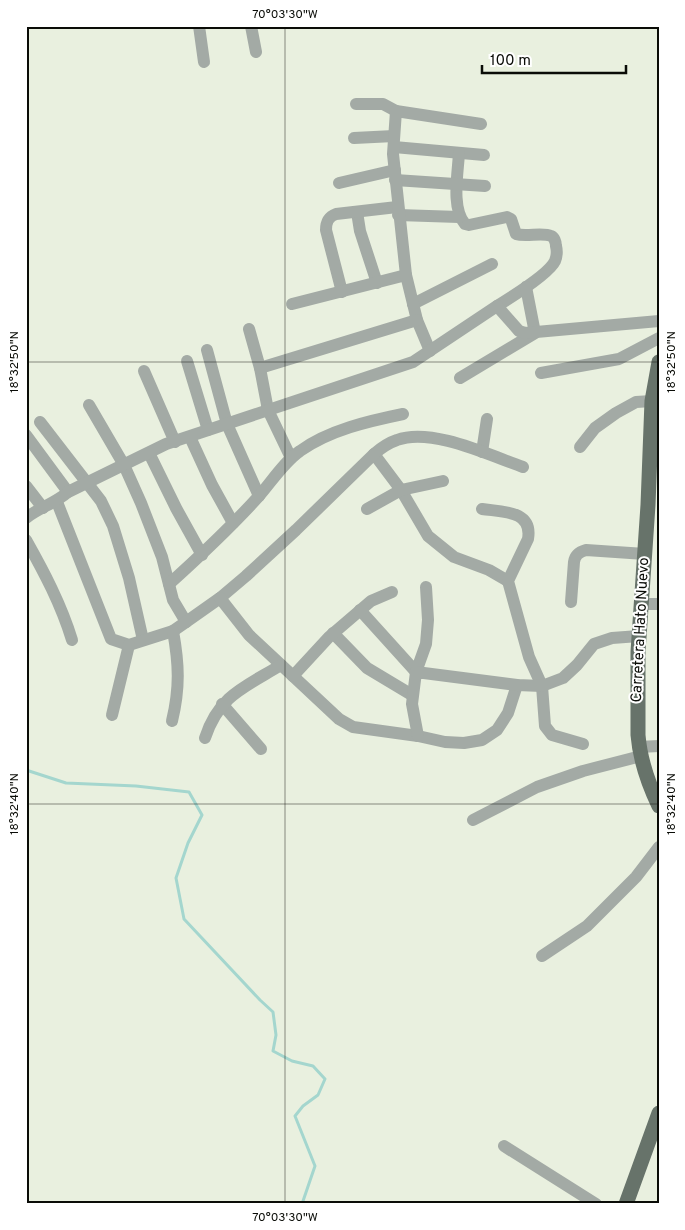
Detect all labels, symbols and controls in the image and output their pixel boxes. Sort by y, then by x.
text: 70°03'30"W [252,7,318,23]
scale bar [482,42,626,74]
text: 100 m [490,52,531,71]
text: 18°32'50"N [7,331,23,393]
text: 18°32'50"N [664,331,680,393]
street label: Carretera Hato Nuevo [628,557,654,703]
text: 18°32'40"N [7,773,23,835]
text: 18°32'40"N [664,773,680,835]
text: 70°03'30"W [252,1210,318,1226]

